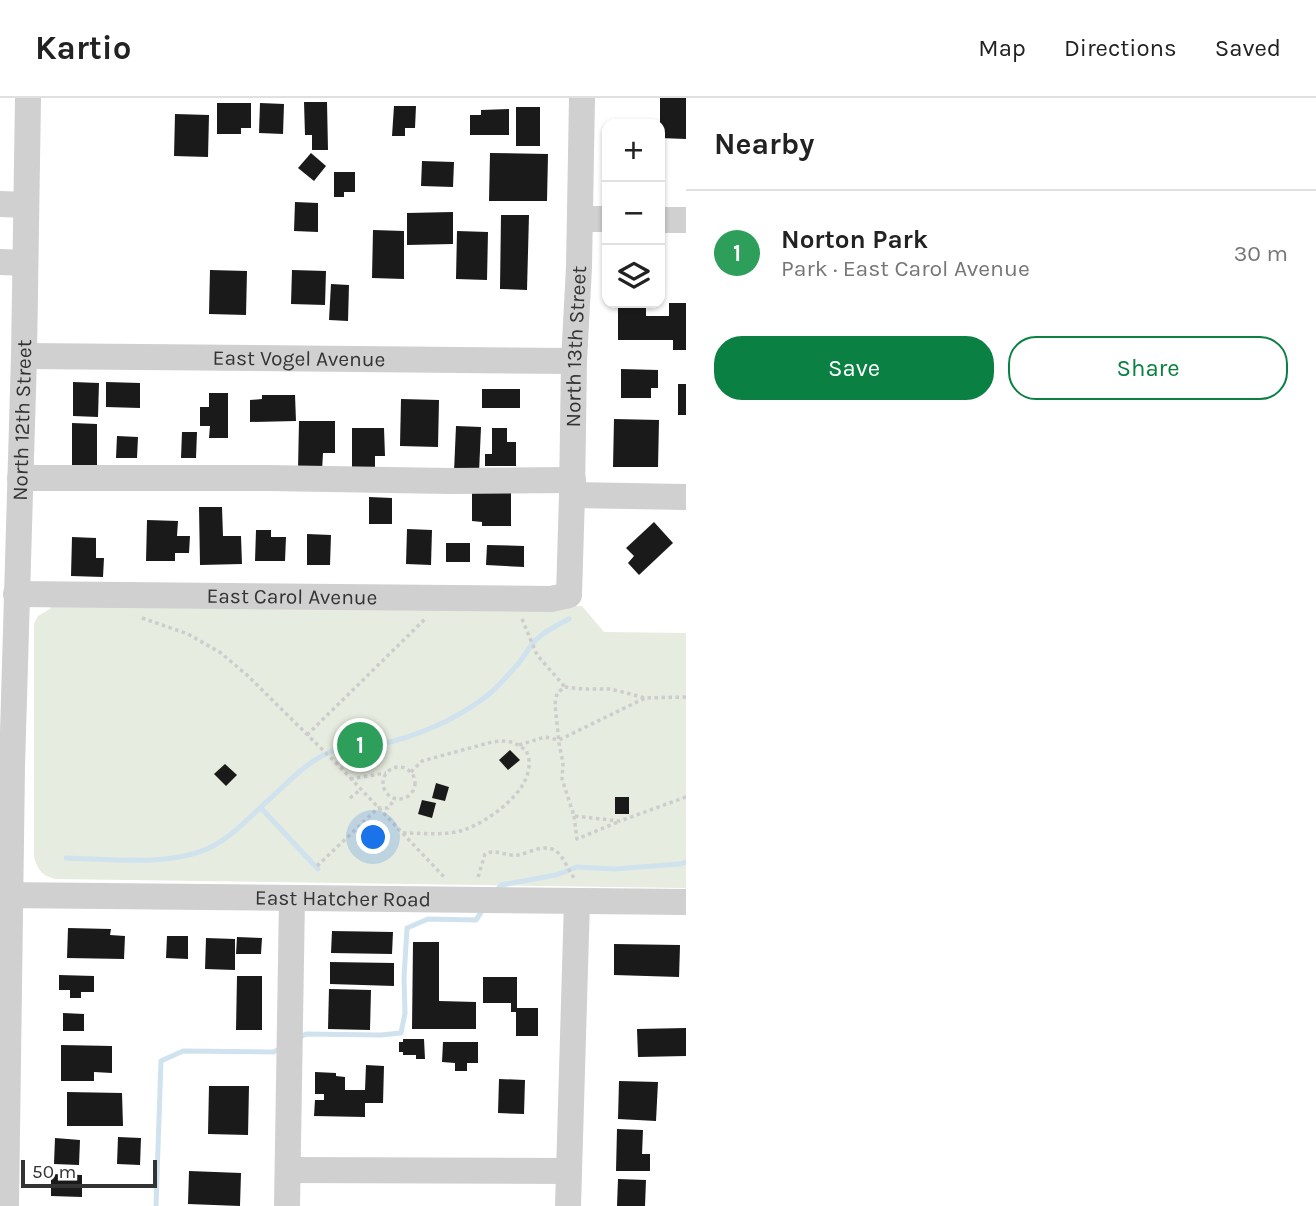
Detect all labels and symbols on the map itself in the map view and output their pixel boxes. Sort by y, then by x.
street label: North 13th Street [561,265,591,428]
street label: North 12th Street [8,339,36,501]
street label: East Vogel Avenue [213,346,385,371]
street label: East Carol Avenue [206,584,378,609]
pin: 1 [337,719,383,771]
your location [356,820,390,854]
street label: East Hatcher Road [255,886,431,911]
scale bar [21,1157,158,1189]

